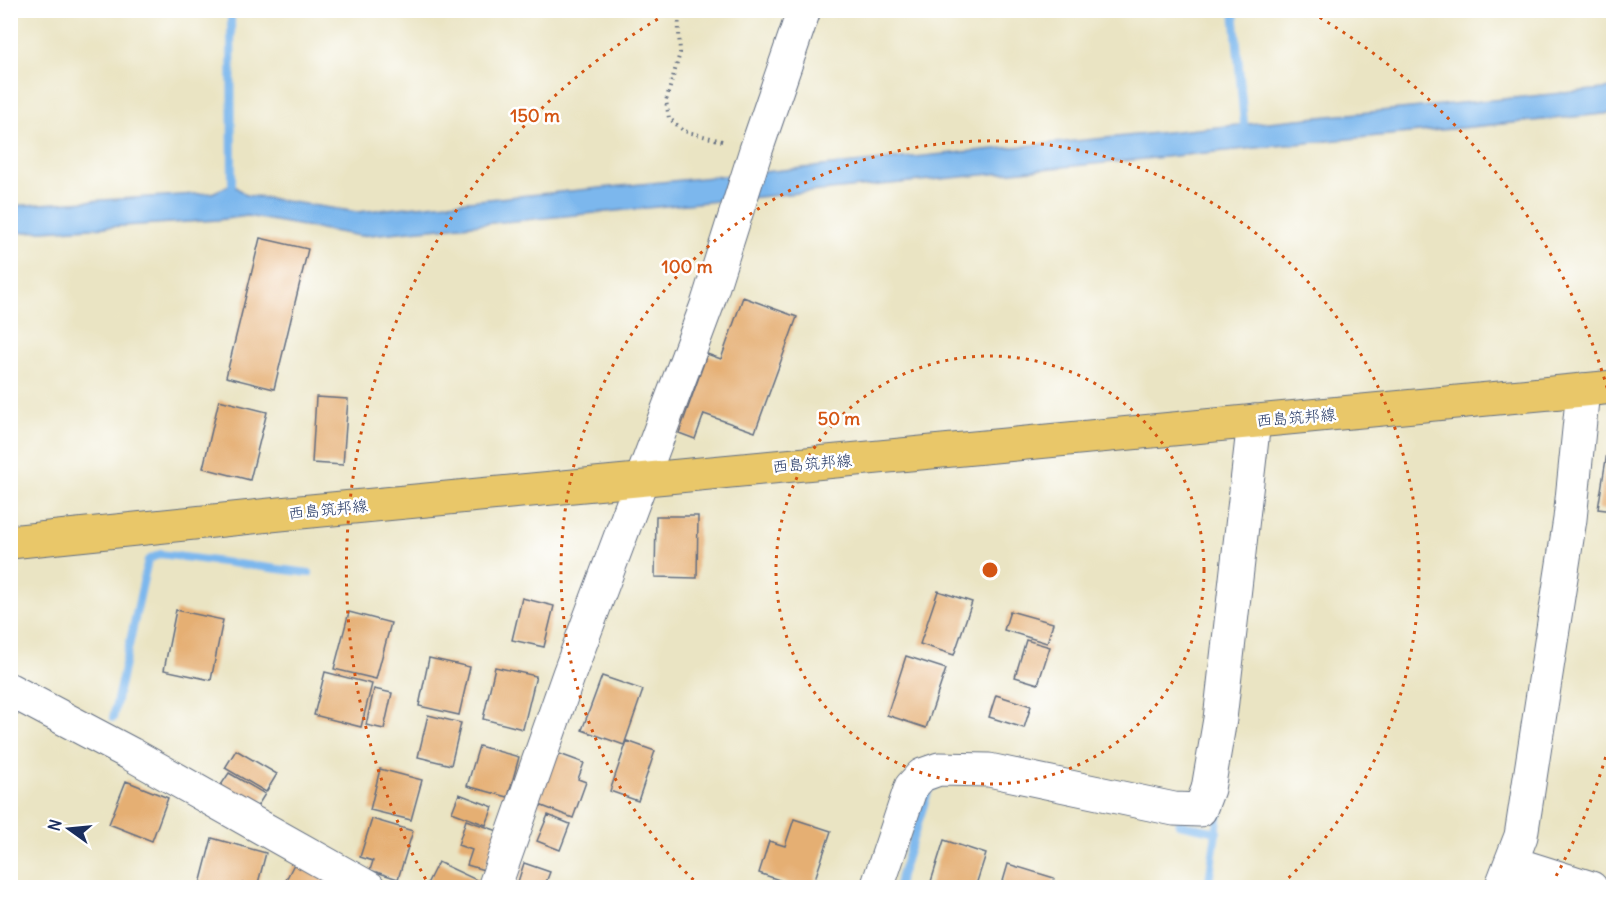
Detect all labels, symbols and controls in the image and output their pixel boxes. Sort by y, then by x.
text: 150 m [510,104,560,127]
text: 100 m [662,255,713,278]
street label: 西島筑邦線 [1255,404,1337,430]
text: 50 m [818,407,860,430]
street label: 西島筑邦線 [771,450,853,476]
street label: 西島筑邦線 [287,495,369,523]
centre of rings [980,560,1000,580]
north arrow [39,799,99,859]
text: N [43,817,66,833]

